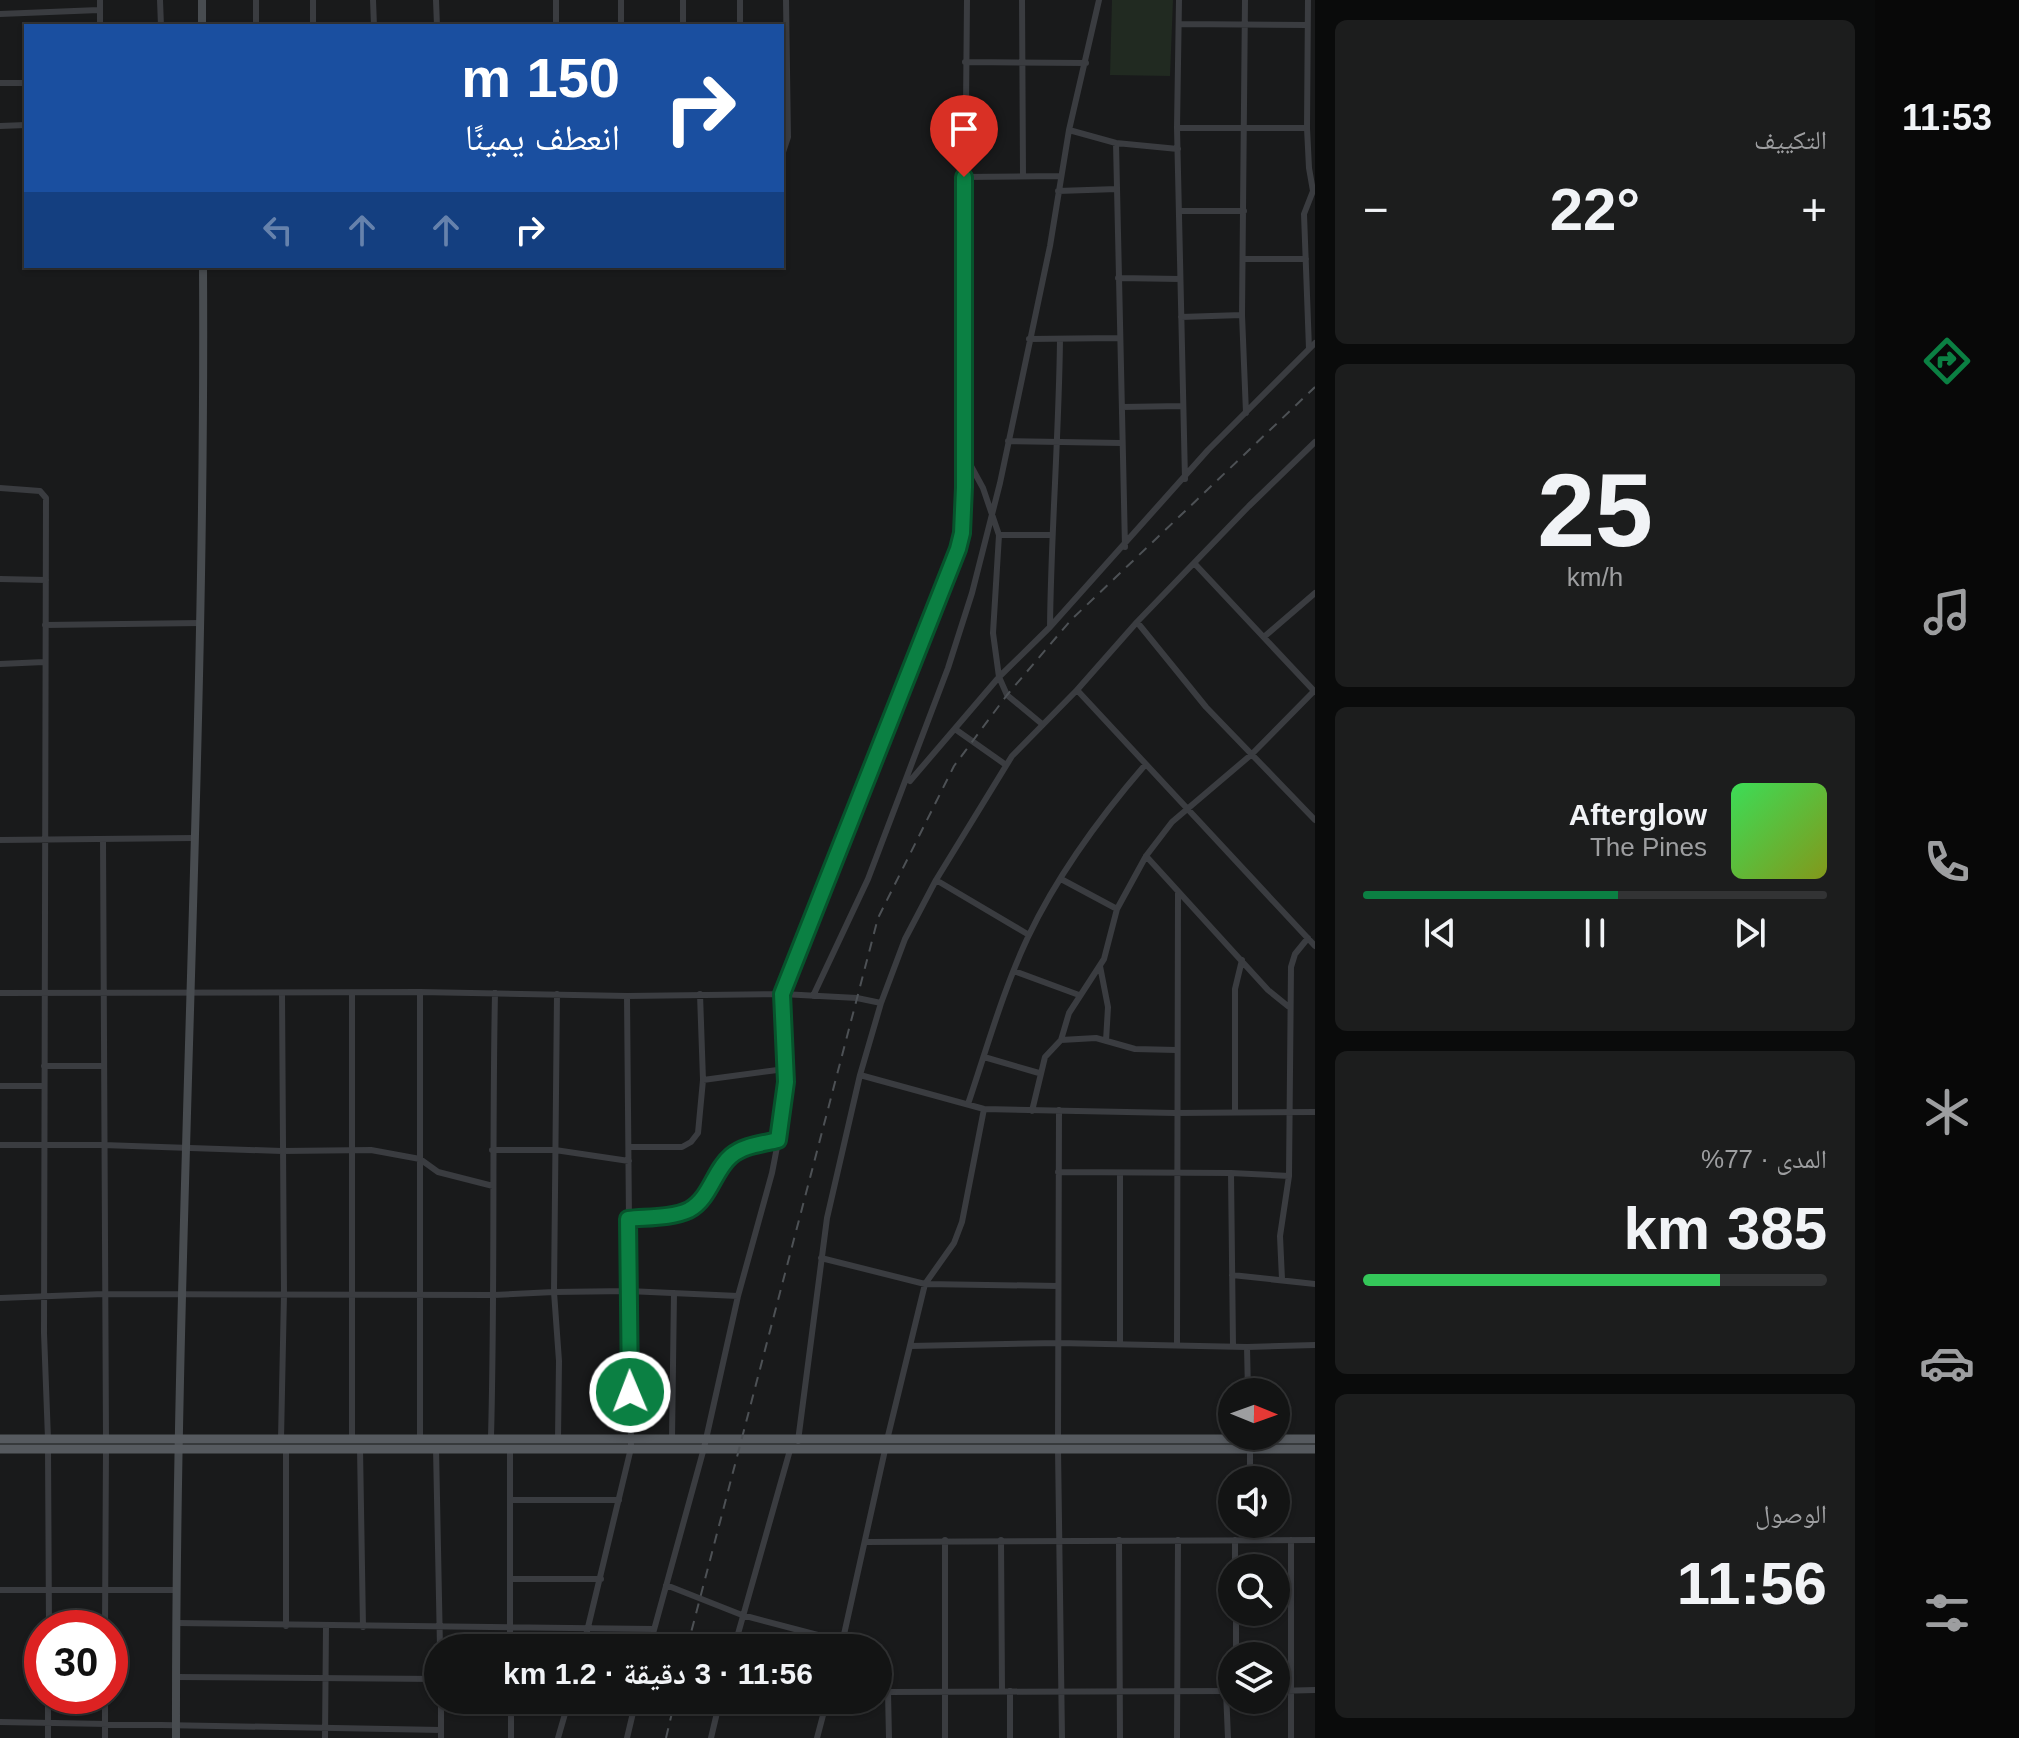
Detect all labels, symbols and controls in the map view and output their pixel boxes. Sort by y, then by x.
text: 150 m [461,46,620,109]
icon: right [648,56,752,160]
pin [930,95,998,177]
text: 11:53 [1902,97,1992,138]
icon: arrive [942,107,986,151]
text: انعطف يمينًا [465,117,620,158]
text: التكييف [1754,125,1827,155]
text: 22° [1550,176,1640,243]
text: − [1363,185,1389,234]
text: + [1801,185,1827,234]
icon: left [256,208,300,252]
icon: ahead [340,208,384,252]
icon: ahead [424,208,468,252]
icon: right [508,208,552,252]
icon: directions [1919,333,1975,389]
text: 25 [1537,452,1653,568]
text: km/h [1567,562,1623,592]
icon: music [1919,584,1975,640]
text: Afterglow [1569,798,1707,831]
text: The Pines [1590,832,1707,862]
icon: phone [1919,834,1975,890]
icon: previous [1418,911,1462,955]
icon: pause [1573,911,1617,955]
icon: next [1728,911,1772,955]
icon: climate [1919,1084,1975,1140]
text: المدى · 77% [1701,1144,1827,1174]
text: 385 km [1624,1195,1827,1262]
icon: car [1919,1335,1975,1391]
position arrow [588,1350,672,1434]
north arrow [1218,1378,1290,1450]
map controls [1218,1378,1290,1714]
button: sound [1218,1466,1290,1538]
text: الوصول [1755,1499,1827,1529]
text: 11:56 [1677,1550,1827,1617]
button: search [1218,1554,1290,1626]
icon: filters [1919,1585,1975,1641]
speed limit sign: 30 [24,1610,128,1714]
button: layers [1218,1642,1290,1714]
text: 11:56 · 3 دقيقة · 1.2 km [503,1657,813,1690]

